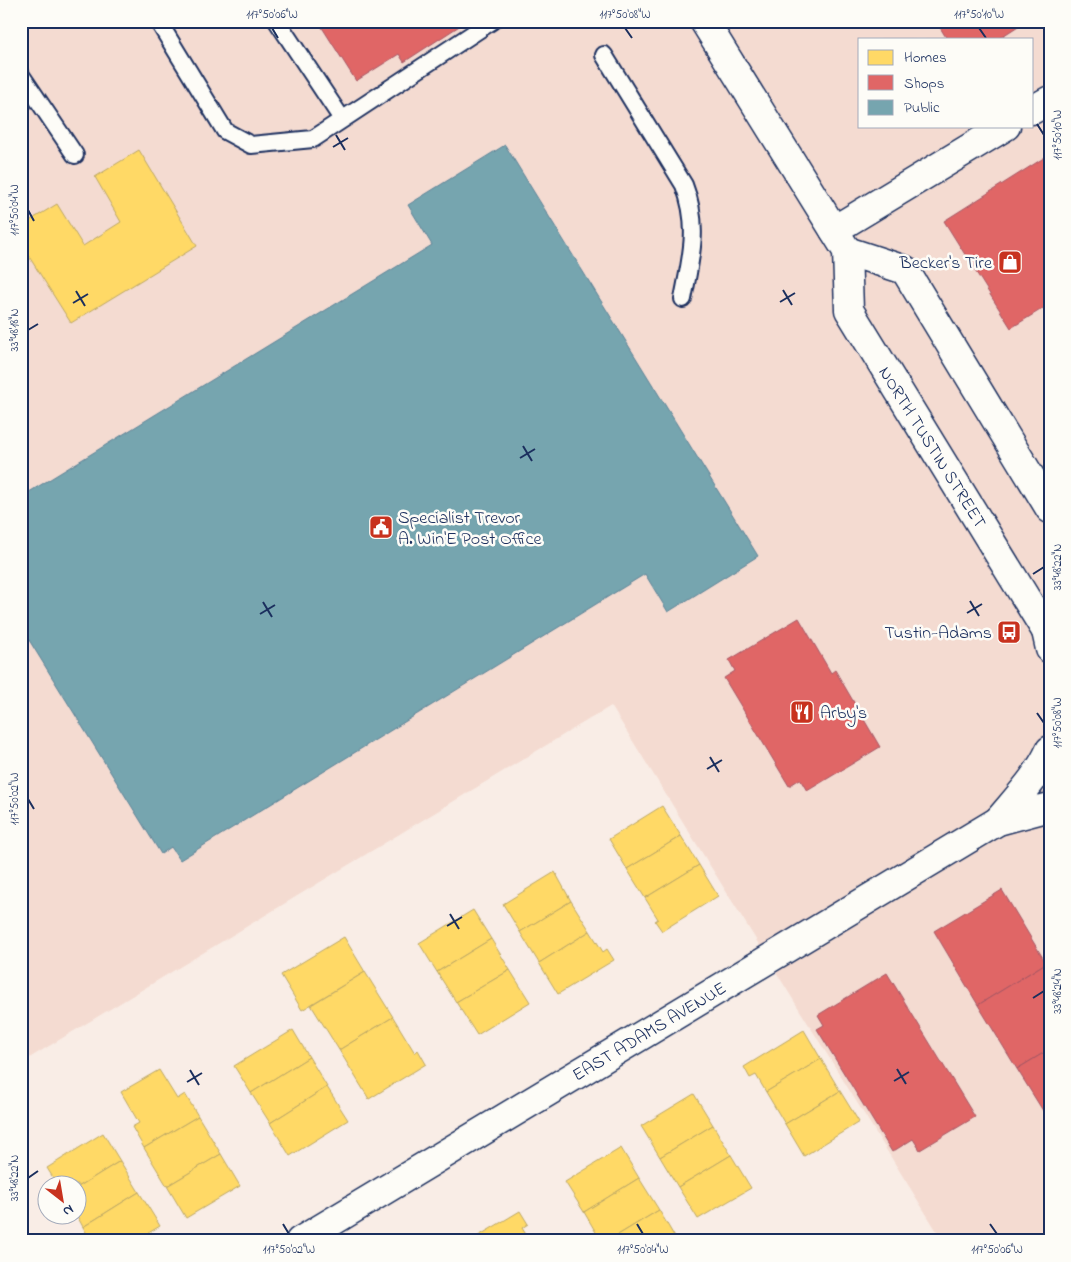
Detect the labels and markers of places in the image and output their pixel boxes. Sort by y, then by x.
shop icon: Becker's Tire [997,249,1023,275]
place label: Becker's Tire [899,251,993,277]
place label: Specialist Trevor A. Win'E Post Office [398,506,543,553]
public building icon: Specialist Trevor A. Win'E Post Office [368,514,394,540]
bus stop icon: Tustin-Adams [996,619,1022,645]
place label: Tustin-Adams [884,621,992,647]
restaurant icon: Arby's [789,699,815,725]
place label: Arby's [820,701,867,727]

